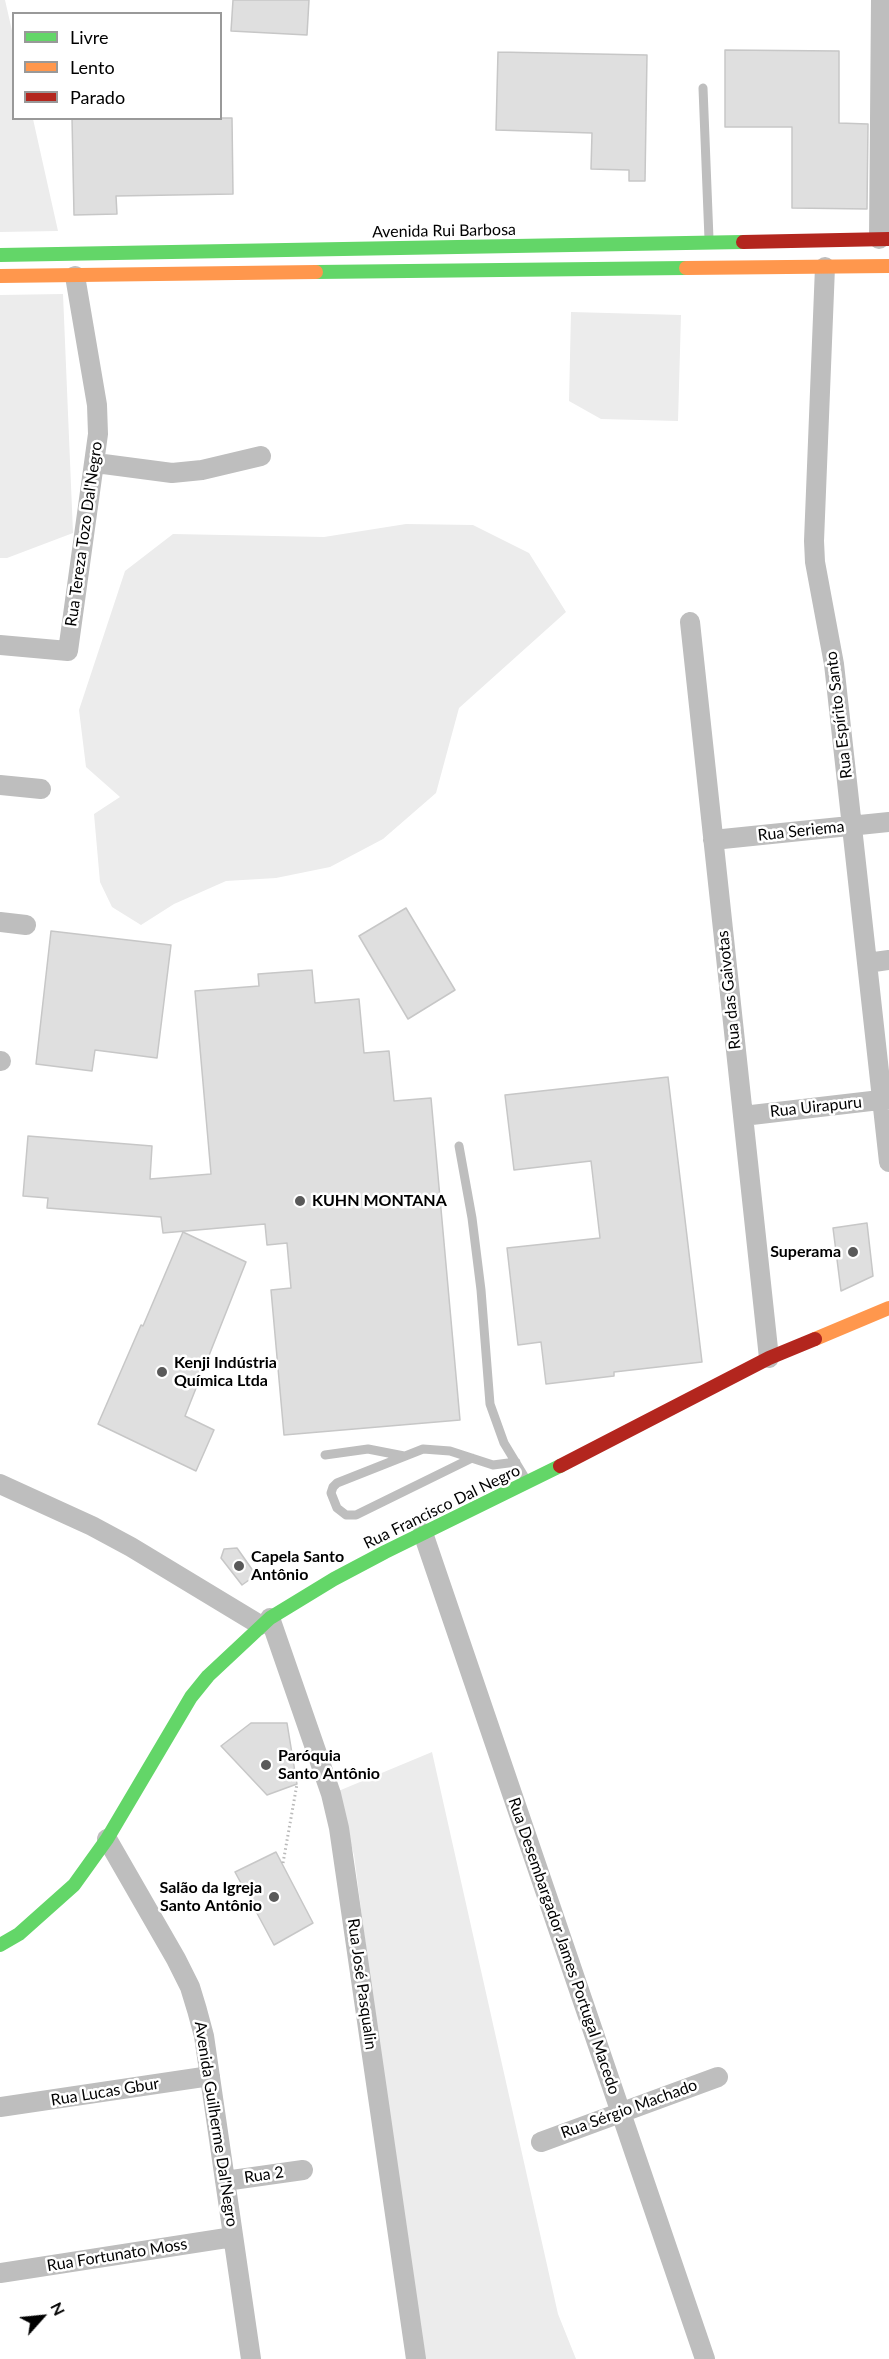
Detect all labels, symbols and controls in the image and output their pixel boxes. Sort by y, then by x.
legend [12,12,222,120]
text: Livre [70,26,109,48]
text: Lento [70,56,115,78]
text: Parado [70,86,125,108]
street label: Avenida Rui Barbosa [372,220,516,242]
street label: Rua Tereza Tozo Dal'Negro [61,440,107,628]
street label: Rua Espírito Santo [822,650,856,780]
street label: Rua Seriema [757,817,845,845]
street label: Rua das Gaivotas [713,930,745,1050]
street label: Rua Uirapuru [769,1093,863,1121]
place label: KUHN MONTANA [312,1191,447,1211]
marker: KUHN MONTANA [293,1194,307,1208]
place label: Superama [770,1242,841,1262]
marker: Superama [846,1245,860,1259]
place label: Kenji Indústria Química Ltda [174,1353,277,1391]
marker: Kenji Indústria Química Ltda [155,1365,169,1379]
street label: Rua Francisco Dal Negro [361,1461,523,1553]
place label: Capela Santo Antônio [251,1547,344,1585]
marker: Capela Santo Antônio [232,1559,246,1573]
place label: Paróquia Santo Antônio [278,1746,380,1784]
marker: Paróquia Santo Antônio [259,1758,273,1772]
street label: Rua Desembargador James Portugal Macedo [504,1795,624,2097]
place label: Salão da Igreja Santo Antônio [160,1878,262,1916]
marker: Salão da Igreja Santo Antônio [267,1890,281,1904]
street label: Rua José Pasqualin [343,1917,381,2051]
street label: Avenida Guilherme Dal'Negro [190,2020,242,2228]
street label: Rua Lucas Gbur [50,2074,160,2110]
street label: Rua Sérgio Machado [558,2075,700,2143]
street label: Rua 2 [243,2163,285,2187]
street label: Rua Fortunato Moss [45,2234,189,2276]
north arrow [12,2287,72,2347]
text: N [47,2299,70,2318]

